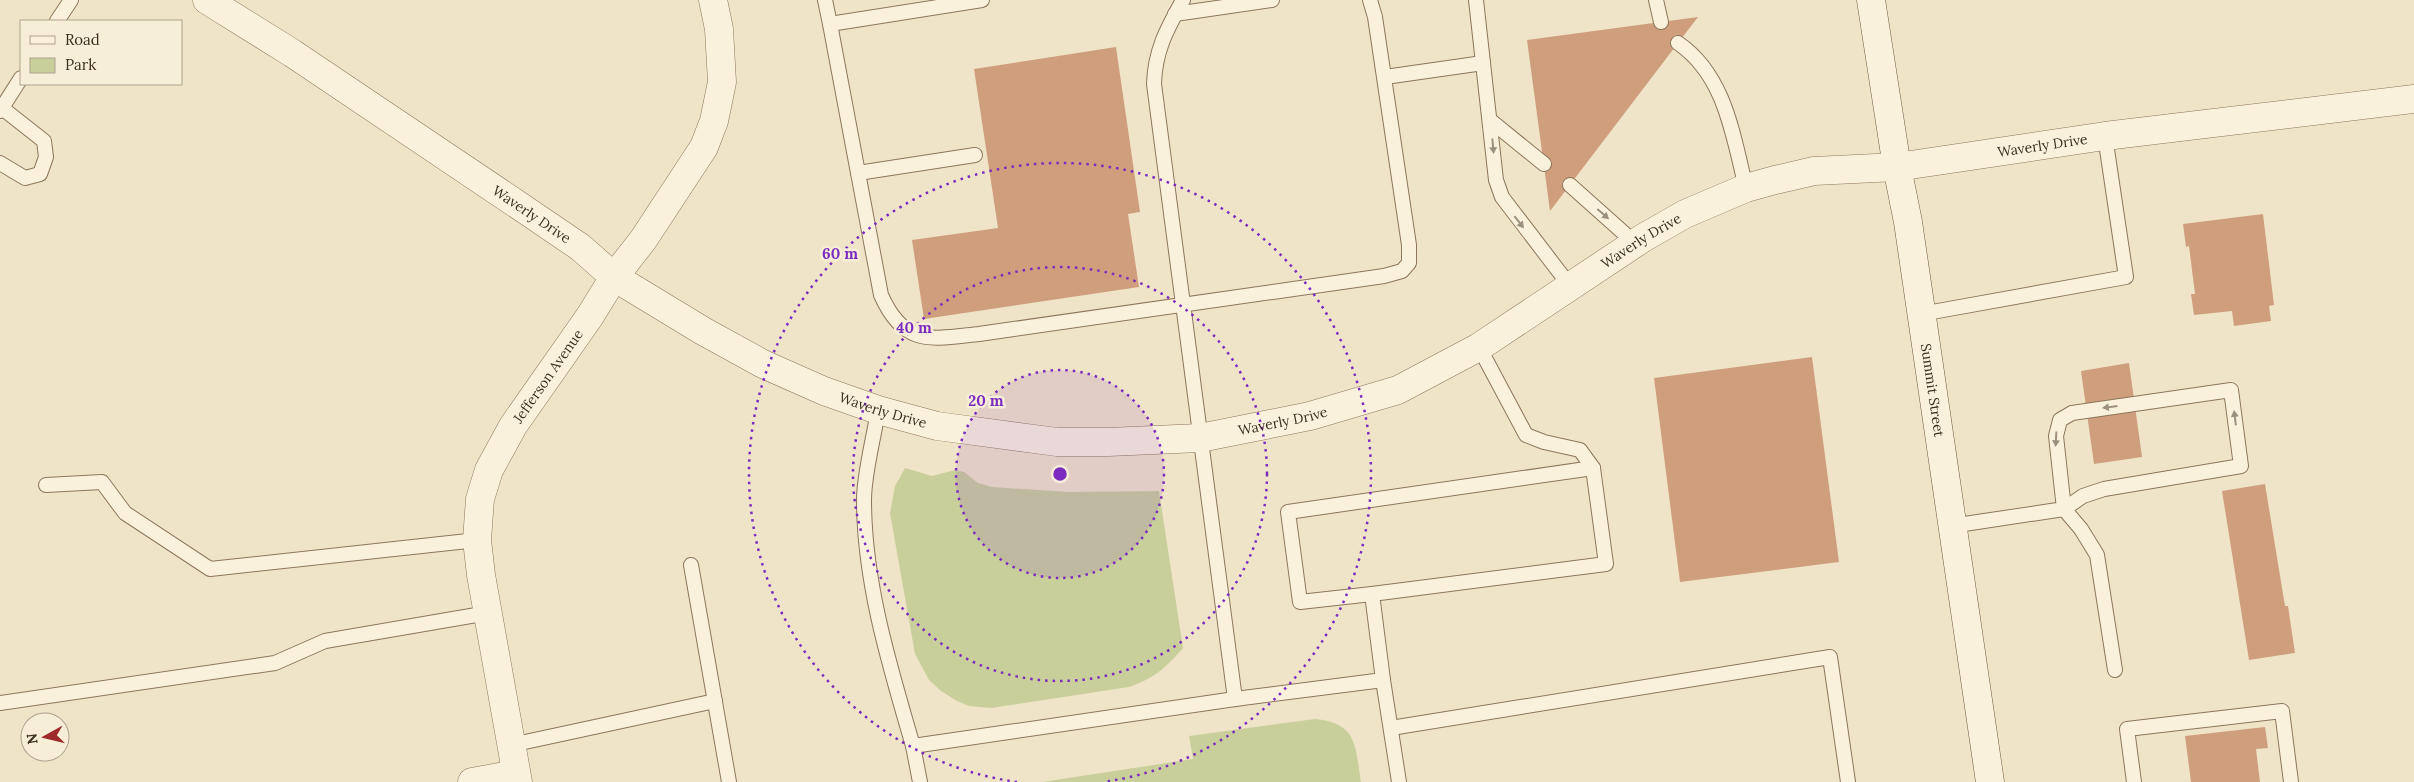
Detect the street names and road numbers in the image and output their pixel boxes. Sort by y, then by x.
street label: Waverly Drive [1996,130,2089,161]
street label: Waverly Drive [489,181,575,247]
street label: Waverly Drive [1598,209,1685,272]
street label: Jefferson Avenue [508,325,587,427]
street label: Summit Street [1917,342,1948,439]
street label: Waverly Drive [837,388,929,432]
street label: Waverly Drive [1236,402,1330,439]

